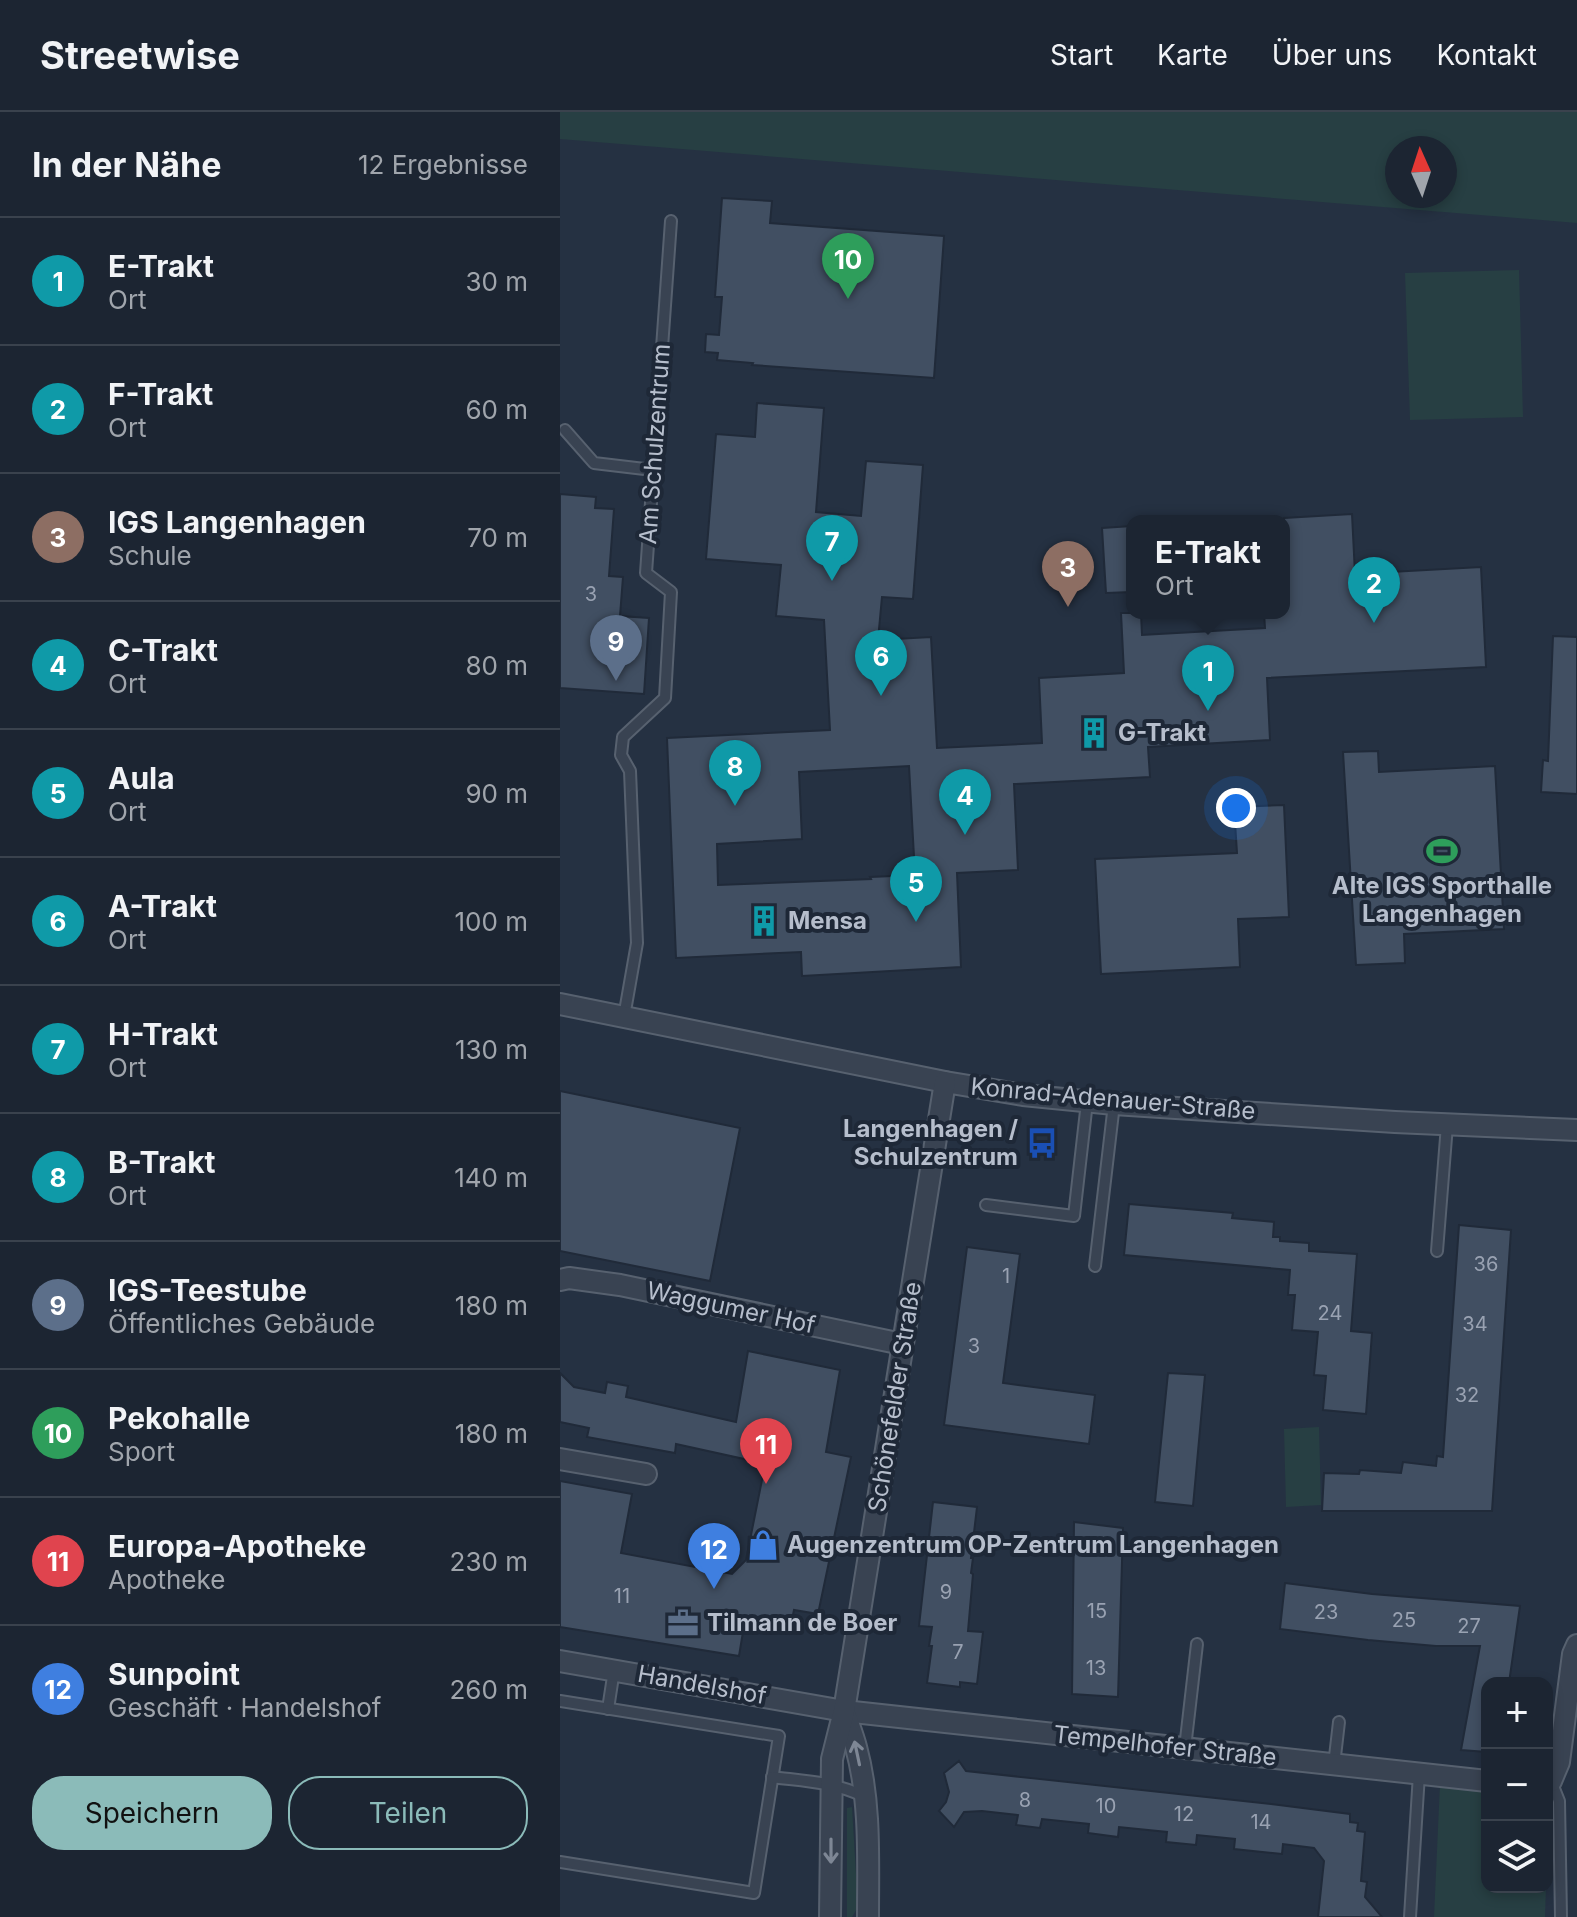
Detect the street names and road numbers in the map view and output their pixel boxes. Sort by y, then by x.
street label: Am Schulzentrum [633,343,676,545]
street label: Konrad-Adenauer-Straße [969,1072,1257,1125]
street label: Waggumer Hof [644,1276,818,1340]
street label: Schönefelder Straße [862,1280,927,1514]
street label: Handelshof [635,1659,769,1710]
street label: Tempelhofer Straße [1052,1719,1278,1772]

